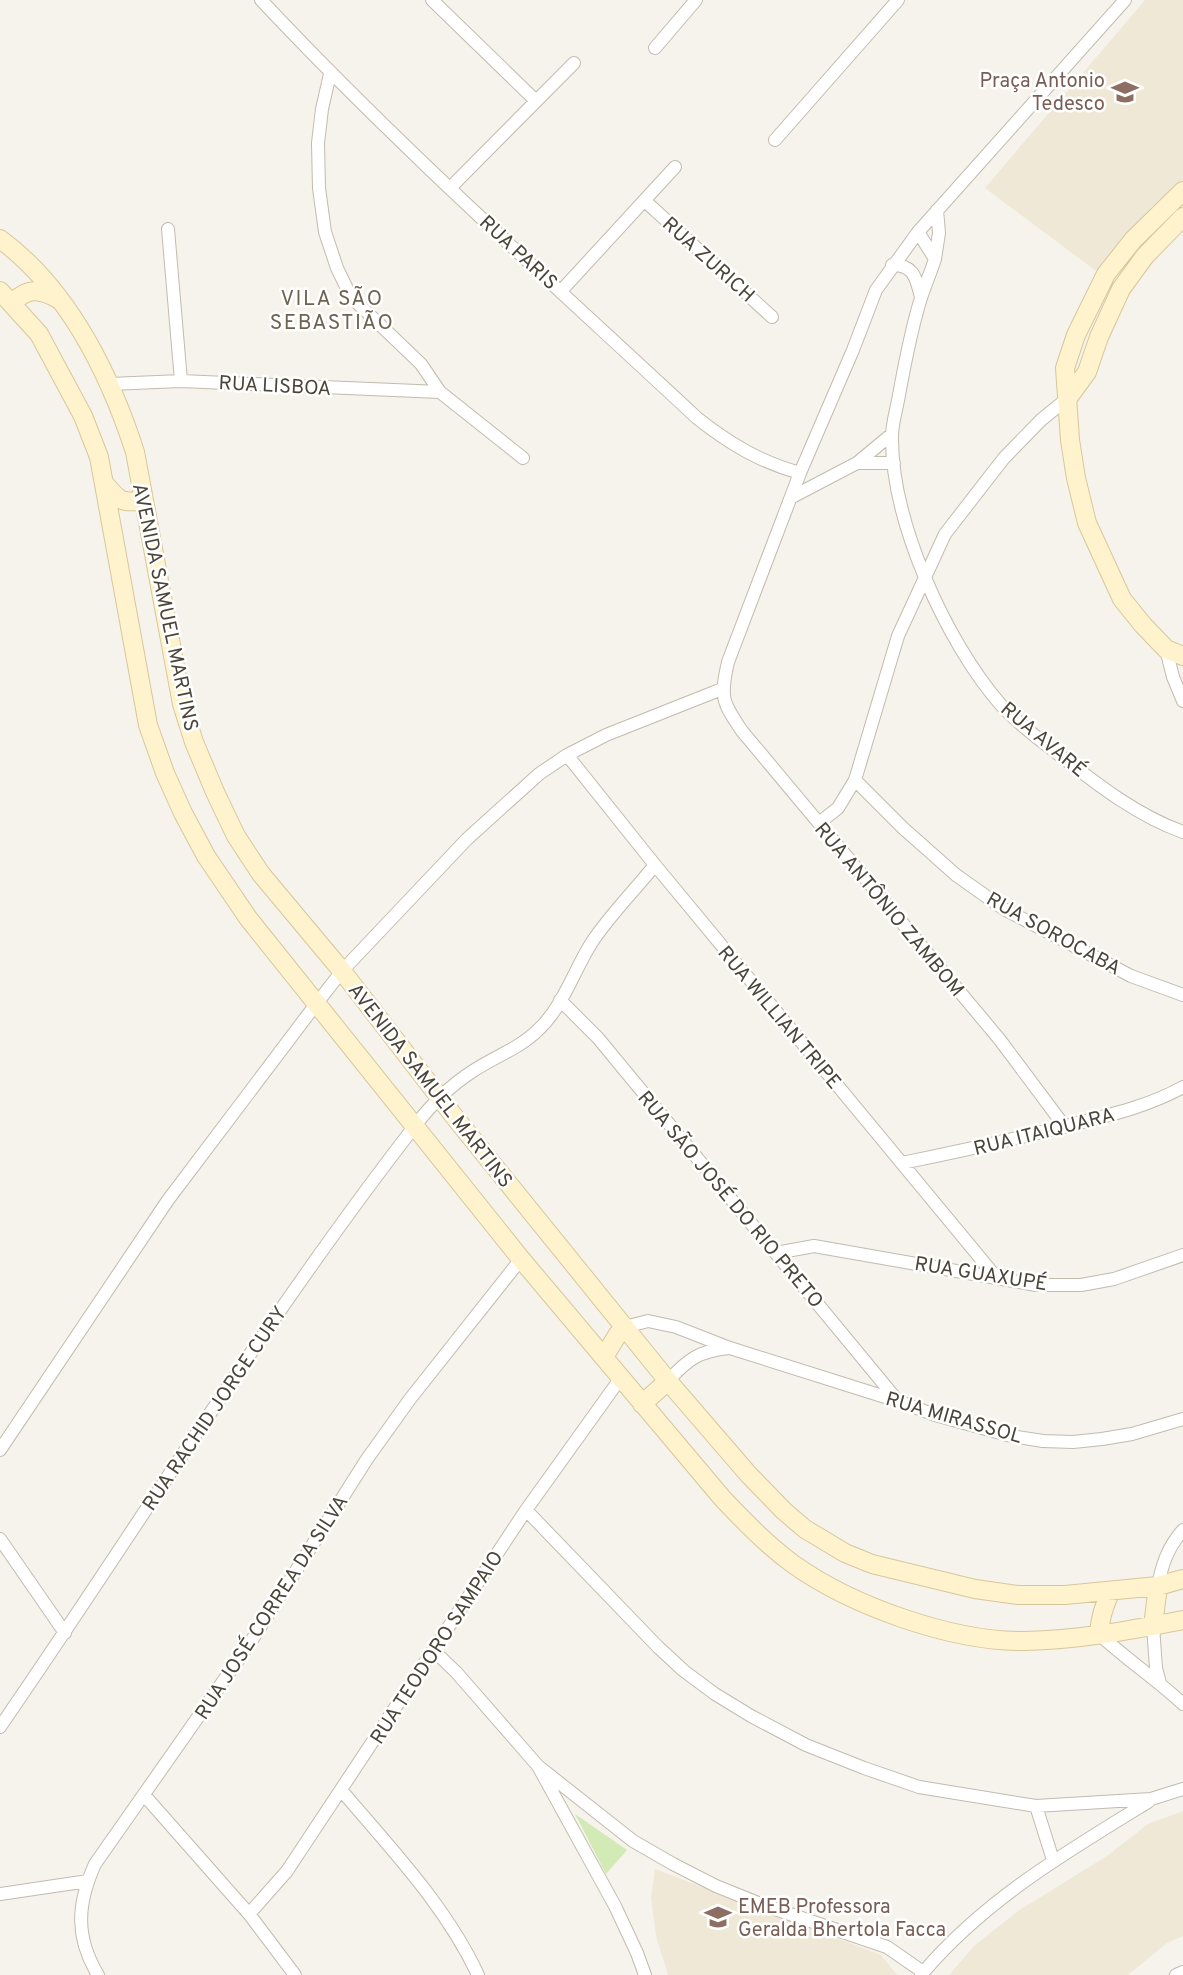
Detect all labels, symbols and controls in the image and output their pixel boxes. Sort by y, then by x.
place label: Praça Antonio Tedesco [980,69,1105,118]
school or university icon: Praça Antonio Tedesco [1110,77,1140,107]
street label: RUA PARIS [473,210,562,296]
street label: RUA ZURICH [656,212,759,309]
district label: VILA SÃO SEBASTIÃO [270,286,394,337]
street label: RUA LISBOA [218,371,332,403]
street label: AVENIDA SAMUEL MARTINS [125,481,203,734]
street label: RUA AVARÉ [994,696,1092,784]
street label: RUA ANTÔNIO ZAMBOM [808,816,971,1003]
street label: RUA SOROCABA [981,887,1125,982]
street label: RUA WILLIAN TRIPE [711,941,846,1095]
street label: AVENIDA SAMUEL MARTINS [341,979,518,1194]
street label: RUA SÃO JOSÉ DO RIO PRETO [631,1085,830,1314]
street label: RUA ITAIQUARA [971,1103,1118,1163]
street label: RUA GUAXUPÉ [913,1250,1049,1298]
street label: RUA RACHID JORGE CURY [137,1302,294,1516]
street label: RUA MIRASSOL [882,1387,1025,1451]
street label: RUA JOSÉ CORREA DA SILVA [188,1490,355,1725]
street label: RUA TEODORO SAMPAIO [365,1546,510,1750]
place label: EMEB Professora Geralda Bhertola Facca [738,1895,946,1944]
school or university icon: EMEB Professora Geralda Bhertola Facca [703,1902,733,1932]

